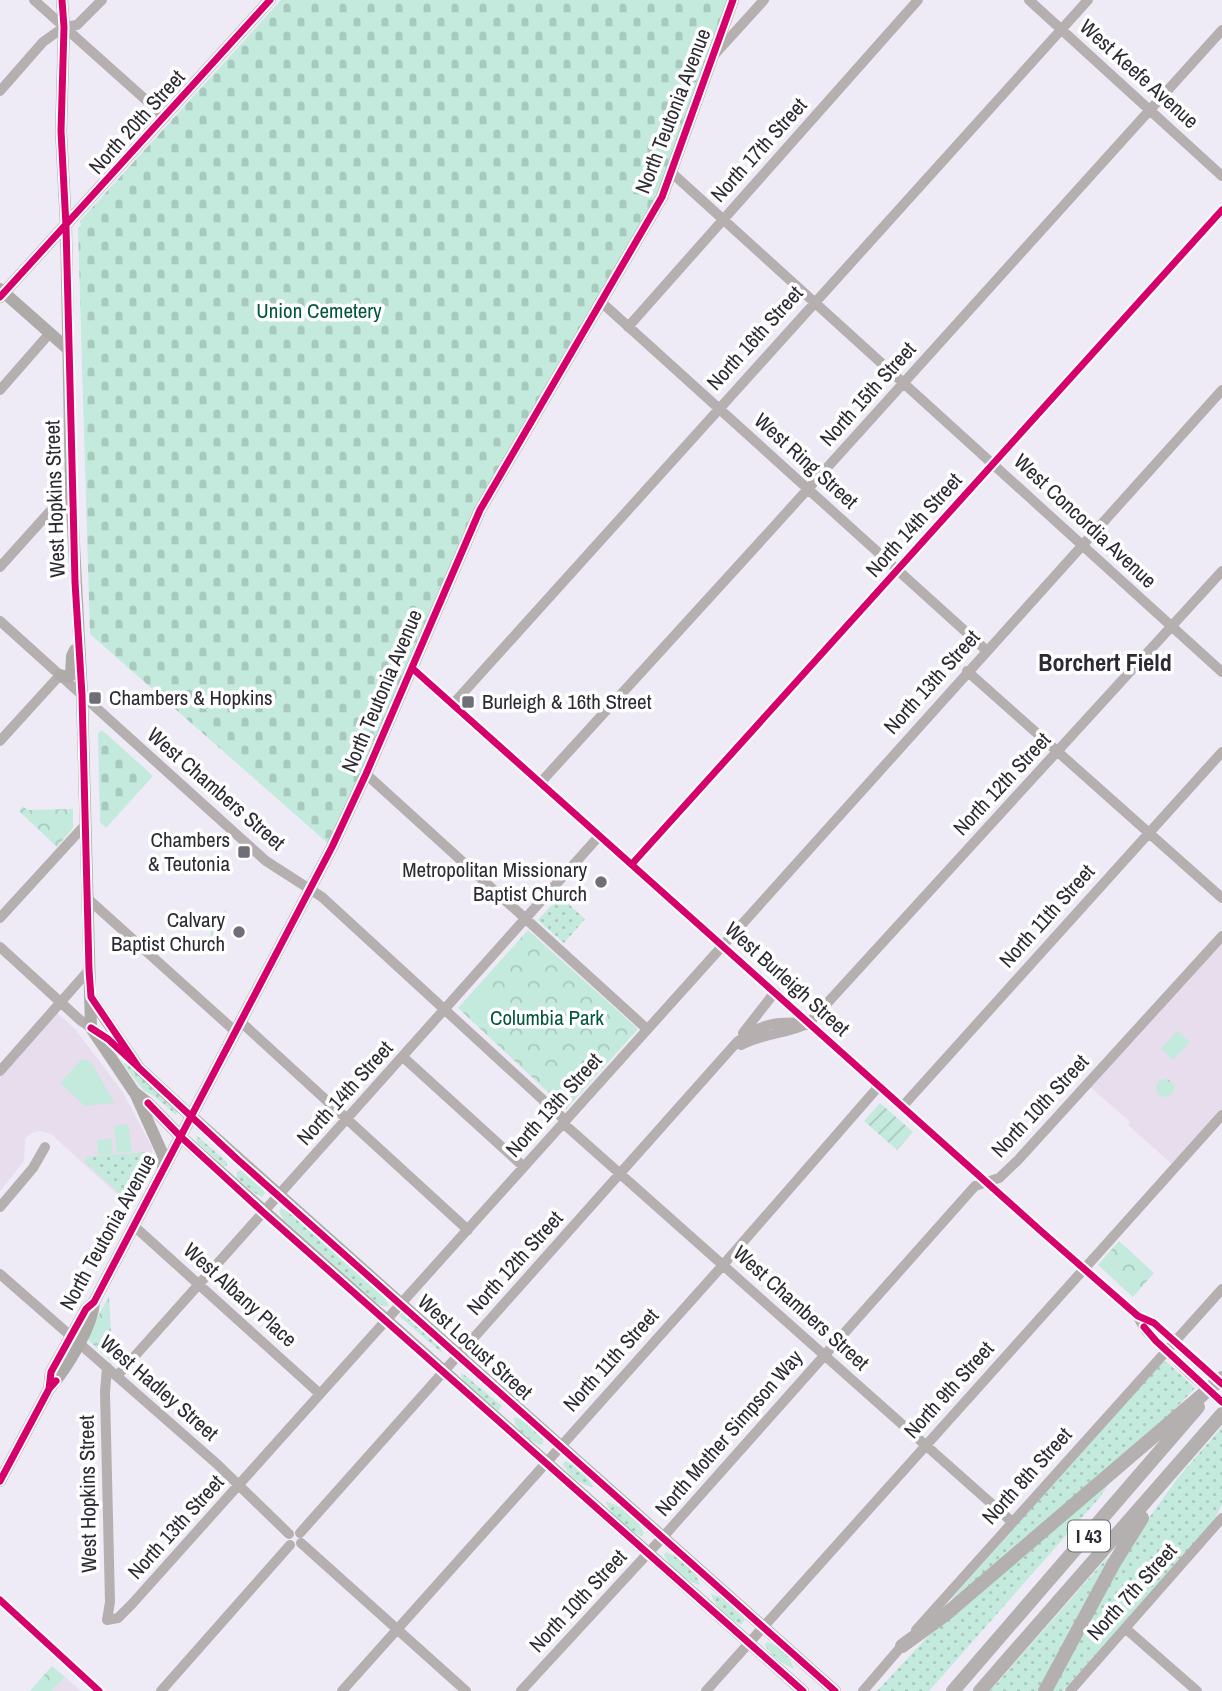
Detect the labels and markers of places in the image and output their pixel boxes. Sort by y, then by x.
place label: Chambers & Hopkins [109,683,273,712]
place label: Burleigh & 16th Street [482,687,652,716]
marker: Chambers & Hopkins [87,690,103,706]
marker: Burleigh & 16th Street [460,694,476,710]
place label: Chambers & Teutonia [148,825,230,878]
marker: Chambers & Teutonia [236,844,252,860]
place label: Metropolitan Missionary Baptist Church [402,855,587,908]
marker: Metropolitan Missionary Baptist Church [593,874,609,890]
place label: Calvary Baptist Church [111,905,225,958]
marker: Calvary Baptist Church [231,924,247,940]

